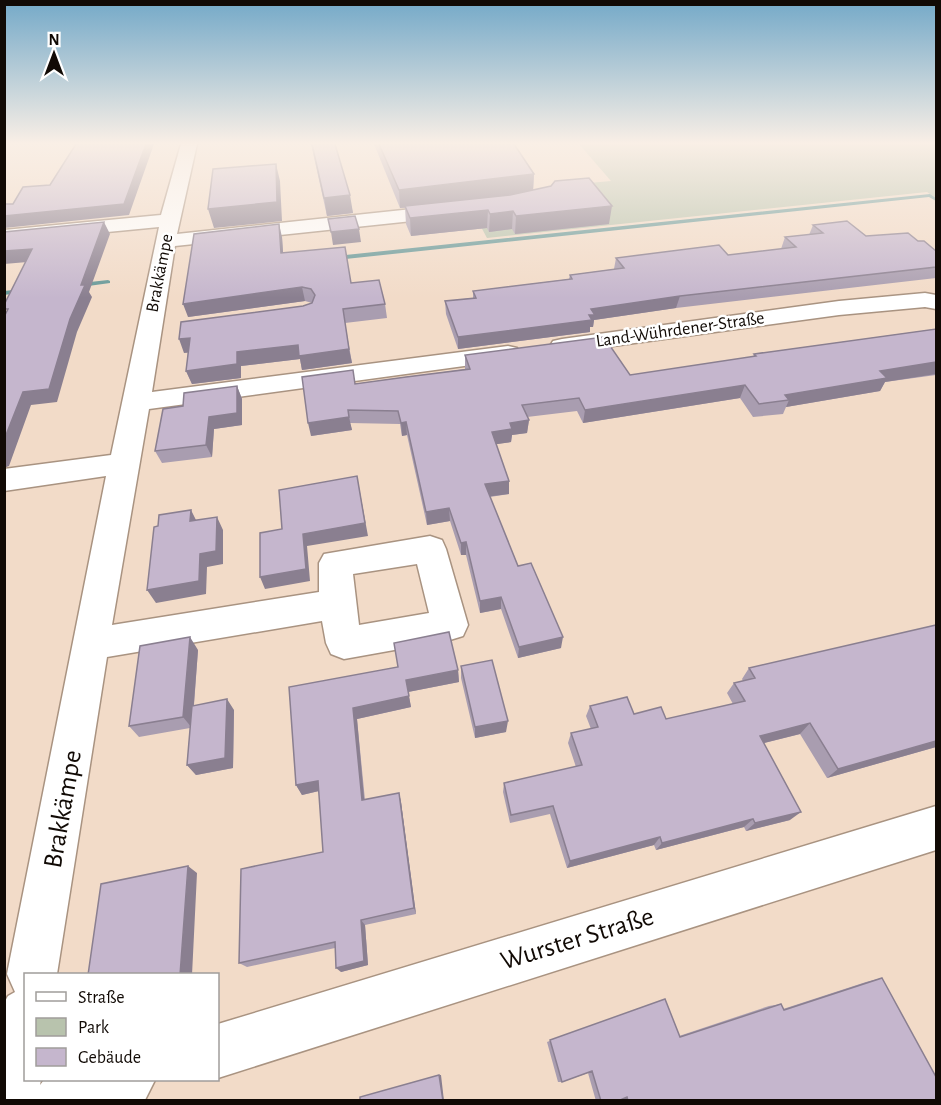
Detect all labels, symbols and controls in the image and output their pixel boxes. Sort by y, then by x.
north arrow [24,24,84,84]
text: N [48,32,60,48]
street label: Brakkämpe [144,232,176,314]
street label: Land-Wührdener-Straße [595,309,766,351]
street label: Brakkämpe [39,748,86,870]
street label: Wurster Straße [497,902,657,975]
legend [24,973,219,1081]
text: Straße [78,989,124,1007]
text: Park [78,1019,110,1037]
text: Gebäude [78,1049,141,1067]

